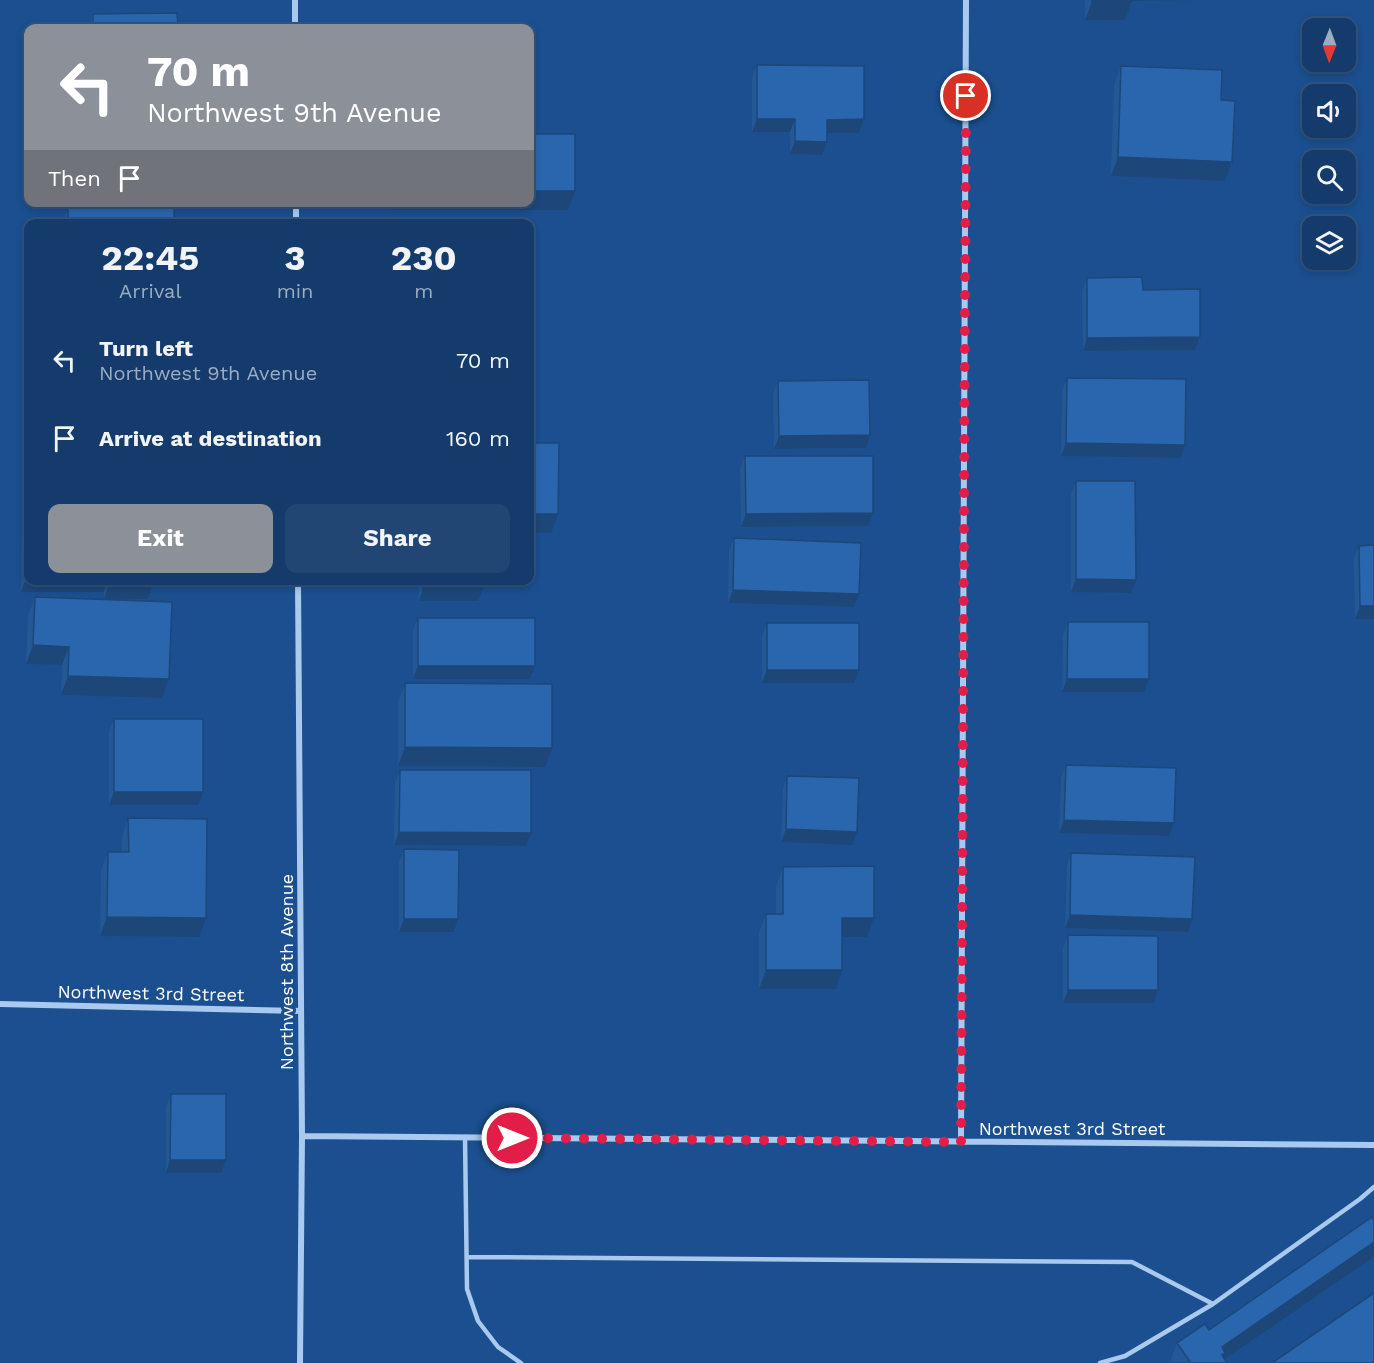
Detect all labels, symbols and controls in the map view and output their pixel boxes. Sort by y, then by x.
north arrow [1302,18,1356,72]
map controls [1302,18,1356,270]
text: 70 m [147,47,250,96]
icon: left [48,48,126,126]
pin [940,70,991,121]
icon: arrive [949,79,982,112]
button: sound [1302,84,1356,138]
text: Northwest 9th Avenue [147,97,442,129]
button: search [1302,150,1356,204]
icon: arrive [113,162,146,195]
text: Then [48,166,101,191]
button: layers [1302,216,1356,270]
text: 22:45 [101,237,199,279]
text: 3 [284,237,306,279]
text: 230 [391,237,457,279]
text: Arrival [119,279,182,303]
text: min [277,279,313,303]
text: m [414,279,433,303]
text: Turn left [99,336,193,361]
icon: left [48,344,81,377]
text: 70 m [456,348,510,373]
text: Northwest 9th Avenue [99,361,317,385]
icon: arrive [48,422,81,455]
text: Arrive at destination [99,426,322,451]
text: 160 m [446,426,510,451]
button: Exit [48,504,273,573]
button: Share [285,504,510,573]
street label: Northwest 8th Avenue [276,874,297,1070]
street label: Northwest 3rd Street [57,981,245,1005]
position arrow [480,1106,544,1170]
street label: Northwest 3rd Street [979,1118,1166,1139]

